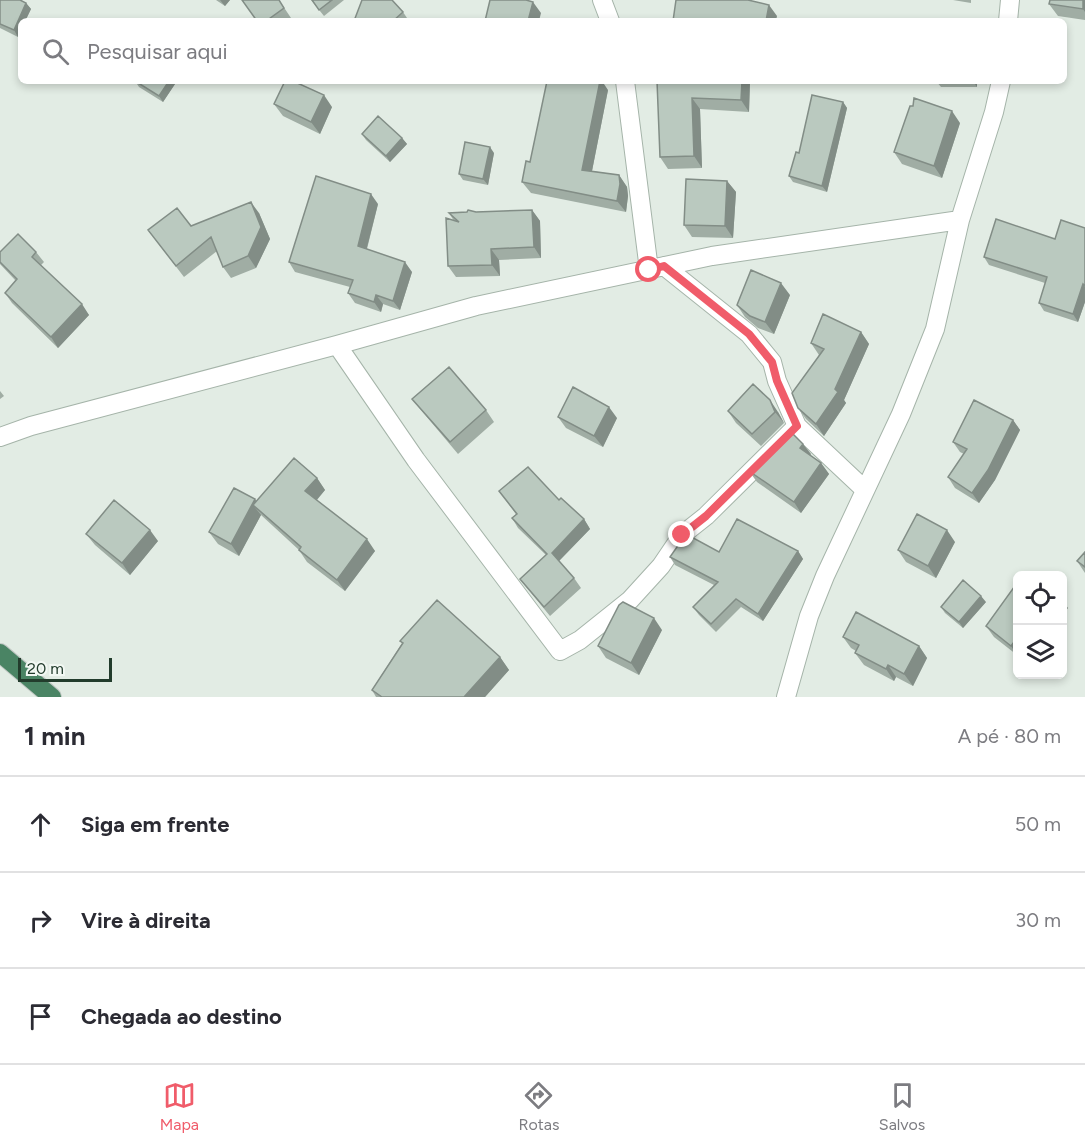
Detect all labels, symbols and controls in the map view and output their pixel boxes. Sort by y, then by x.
search box [18,18,1067,84]
icon: search [39,35,72,68]
text: Pesquisar aqui [87,38,228,65]
route start [635,256,661,282]
route end [668,521,694,547]
map controls [1013,571,1067,679]
button: locate [1013,571,1067,625]
button: layers [1013,625,1067,679]
scale bar [18,655,112,682]
text: 20 m [27,659,64,678]
text: 1 min [24,720,85,752]
text: A pé · 80 m [958,724,1061,748]
icon: ahead [24,808,57,841]
text: Siga em frente [81,811,229,838]
text: 50 m [1015,812,1061,836]
icon: right [24,904,57,937]
text: Vire à direita [81,907,211,934]
text: 30 m [1015,908,1061,932]
icon: arrive [24,1000,57,1033]
text: Chegada ao destino [81,1003,282,1030]
tab: Mapa [160,1079,199,1134]
tab: Rotas [518,1079,559,1134]
tab: Salvos [879,1079,925,1134]

